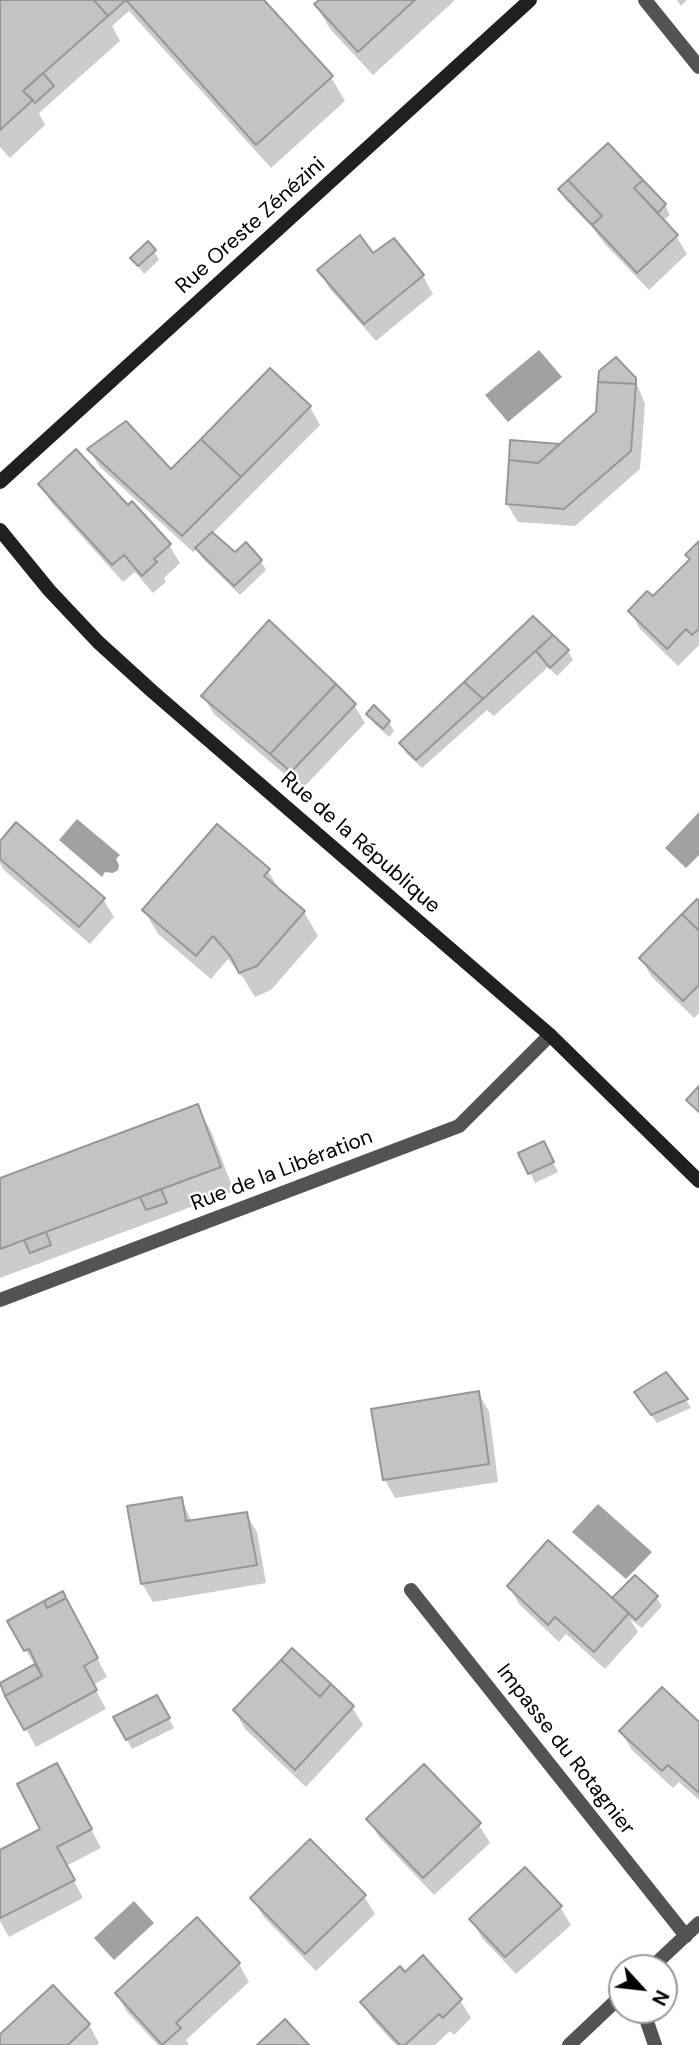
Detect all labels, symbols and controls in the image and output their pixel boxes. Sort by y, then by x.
street label: Rue Oreste Zénézini [171,152,331,300]
street label: Rue de la République [275,767,445,919]
street label: Rue de la Libération [188,1125,376,1217]
street label: Impasse du Rotagnier [491,1660,639,1840]
north arrow [608,1954,678,2024]
text: N [646,1986,675,2010]

